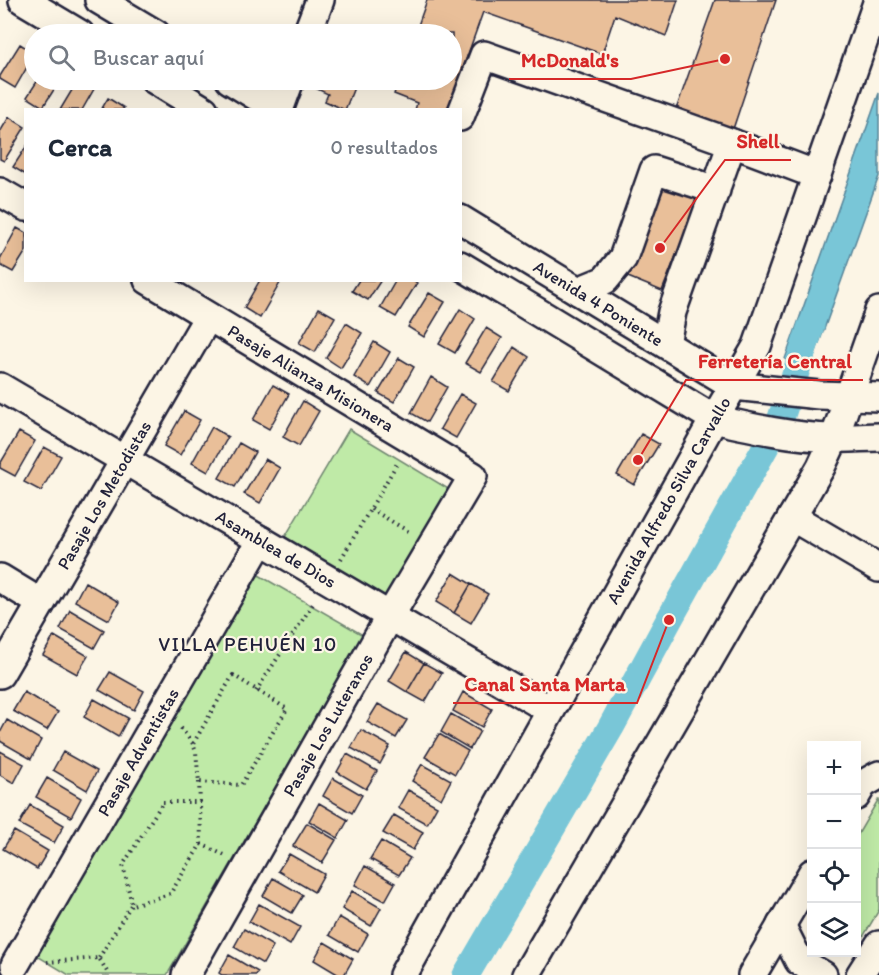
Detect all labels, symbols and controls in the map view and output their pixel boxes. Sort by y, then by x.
search box [24,24,462,90]
icon: search [45,41,78,74]
callout: McDonald's [509,41,631,79]
text: Buscar aquí [93,44,204,71]
text: McDonald's [521,48,619,72]
callout: Shell [725,122,791,160]
text: Shell [737,129,780,153]
text: Cerca [48,131,112,163]
text: 0 resultados [330,135,438,159]
street label: Avenida 4 Poniente [529,255,667,351]
street label: Pasaje Alianza Misionera [224,320,398,437]
callout: Ferretería Central [686,342,863,380]
text: Ferretería Central [698,349,852,373]
street label: Avenida Alfredo Silva Carvallo [602,393,736,608]
street label: Pasaje Los Metodistas [52,417,156,574]
street label: Asamblea de Dios [212,505,340,593]
district label: VILLA PEHUÉN 10 [158,632,338,656]
street label: Pasaje Los Luteranos [278,650,378,800]
callout: Canal Santa Marta [453,665,637,703]
text: Canal Santa Marta [465,672,626,696]
street label: Pasaje Adventistas [92,684,184,820]
map controls [807,741,861,957]
button: + [807,741,861,795]
button: − [807,795,861,849]
button: locate [807,849,861,903]
button: layers [807,903,861,957]

